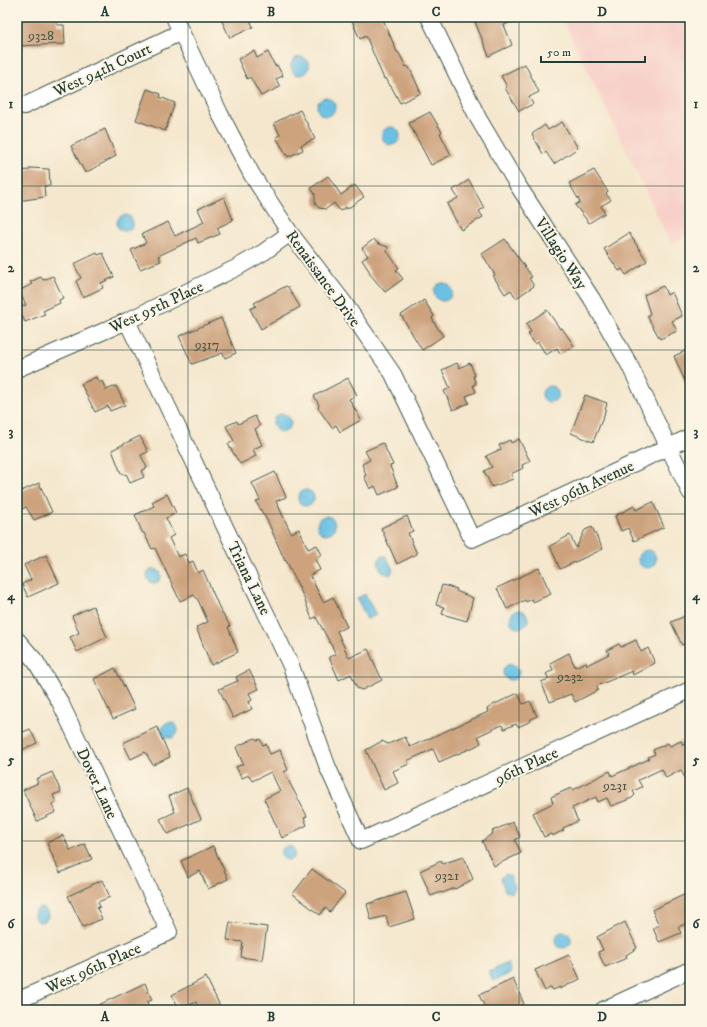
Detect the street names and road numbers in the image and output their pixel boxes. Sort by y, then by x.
street label: West 94th Court [49,38,155,102]
street label: Villagio Way [530,213,592,294]
street label: Renaissance Drive [281,226,365,331]
street label: West 95th Place [105,276,207,338]
street label: West 96th Avenue [525,456,638,522]
street label: Triana Lane [223,538,276,619]
street label: 96th Place [491,742,562,790]
street label: Dover Lane [72,745,122,822]
street label: West 96th Place [42,938,144,998]

